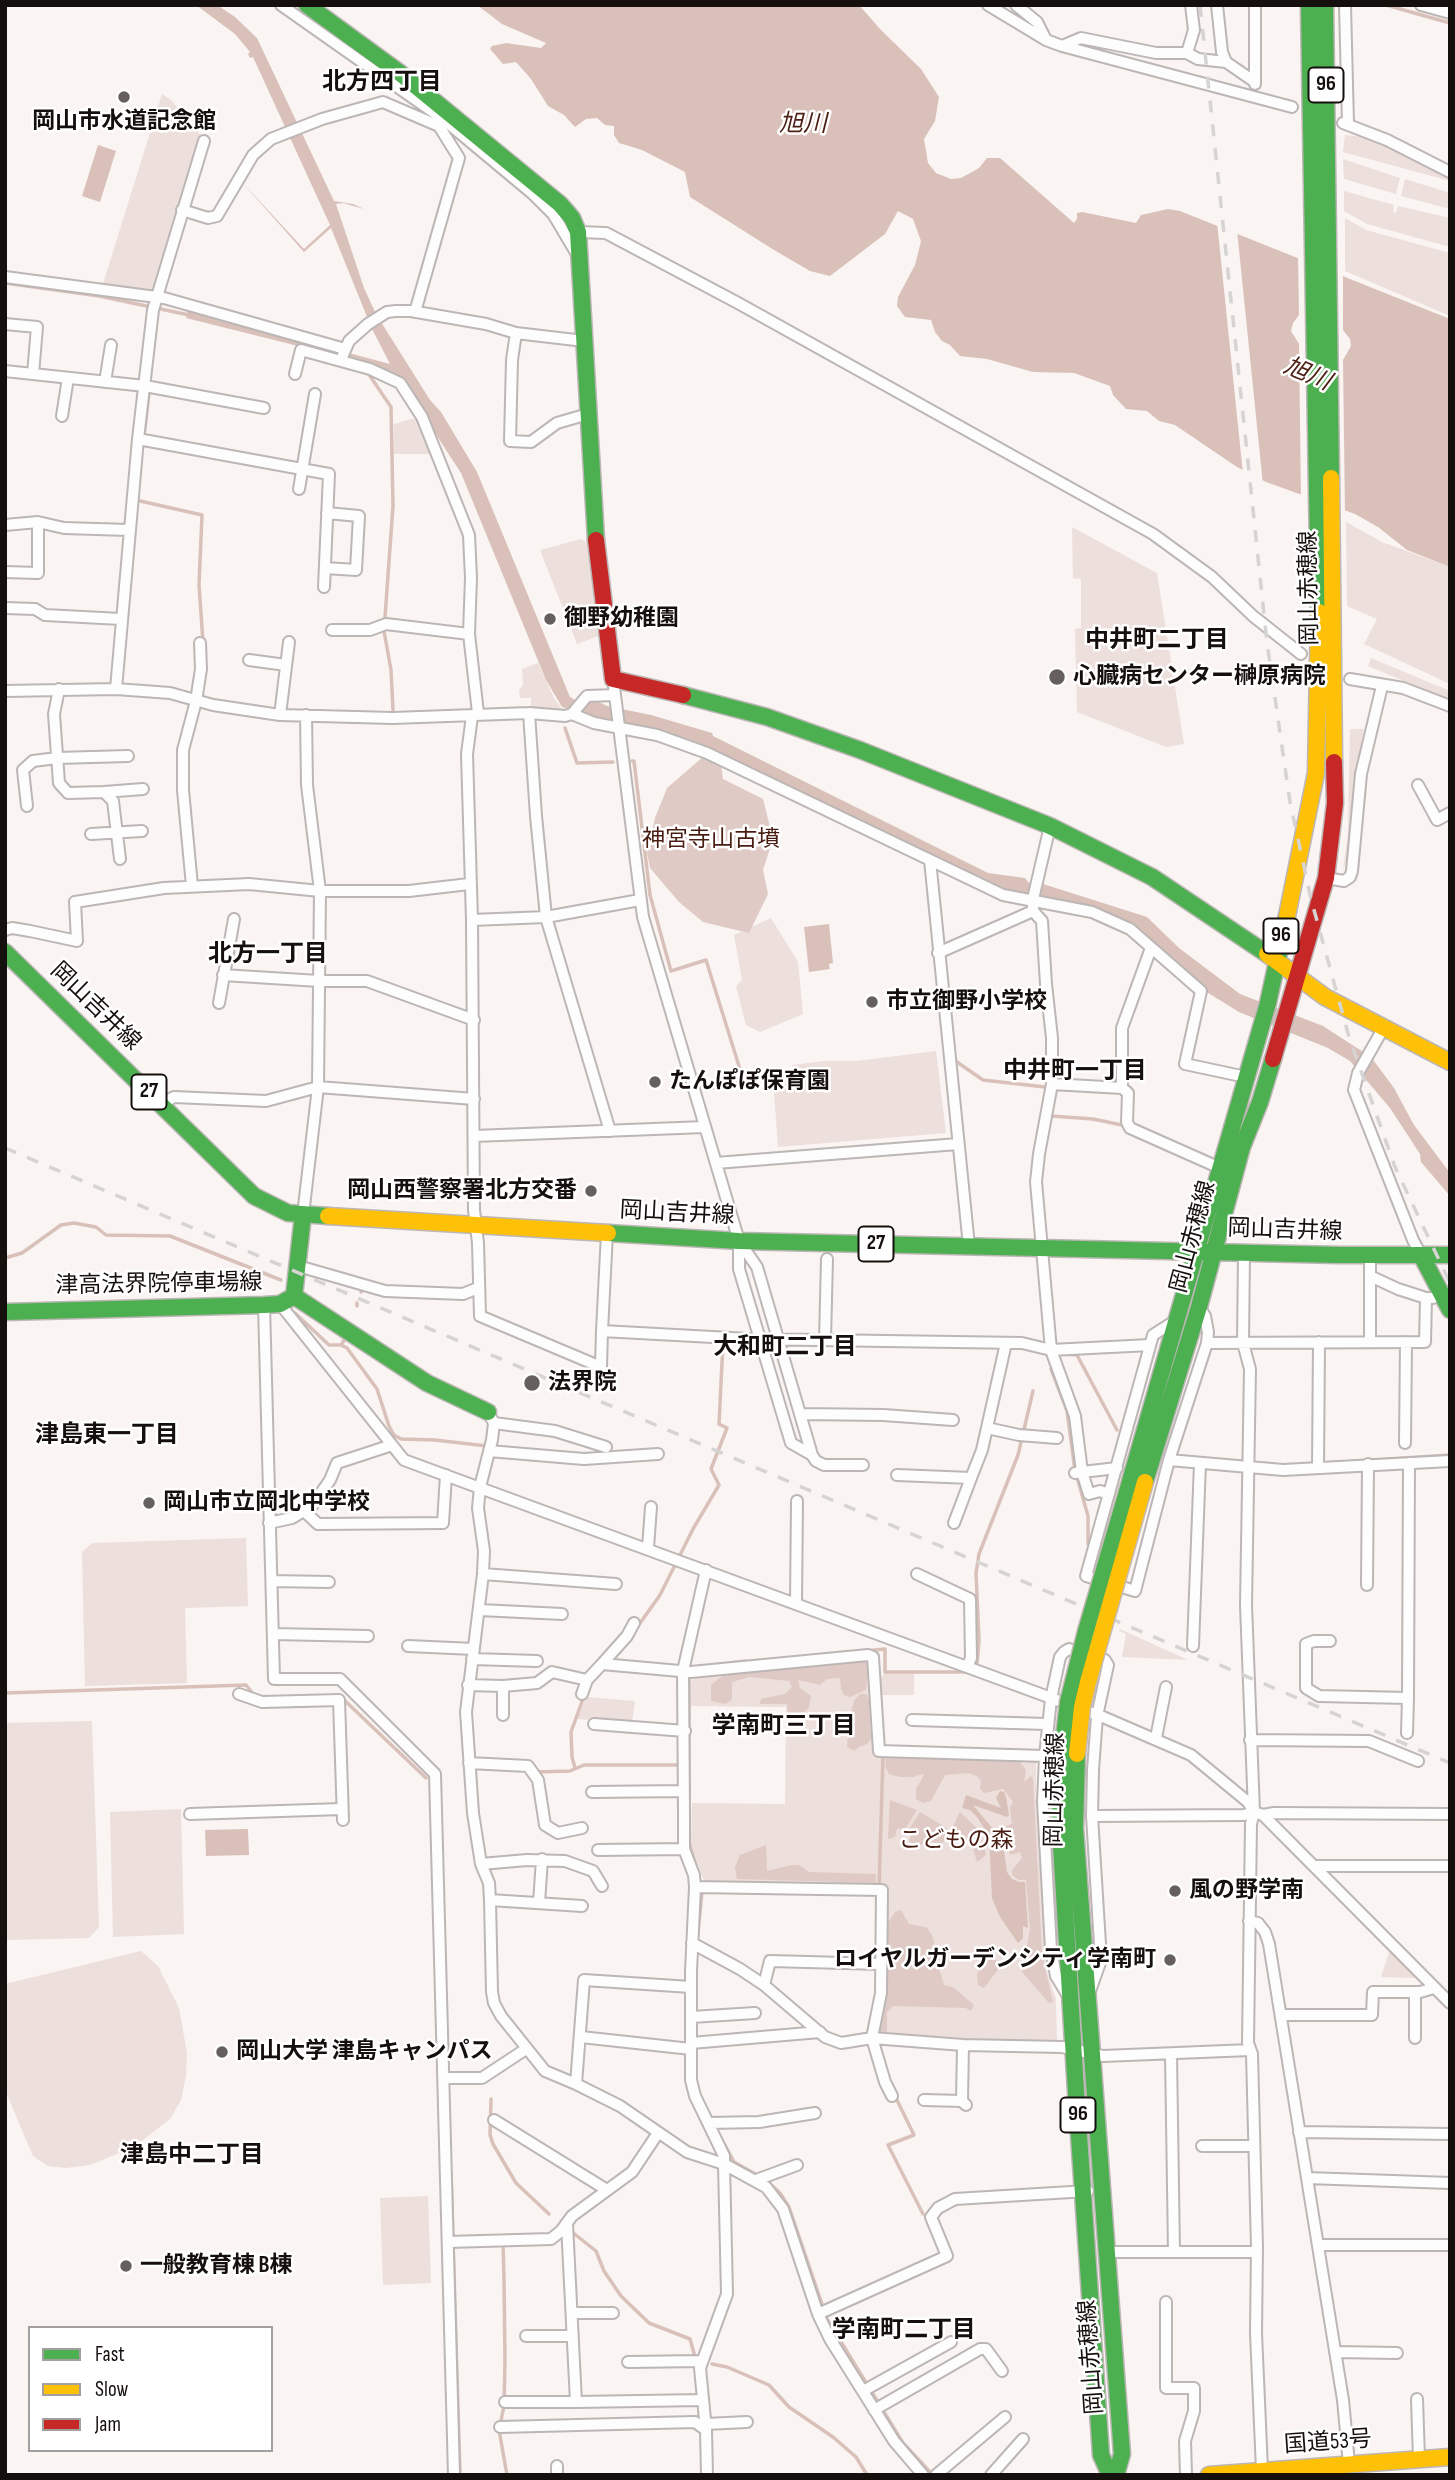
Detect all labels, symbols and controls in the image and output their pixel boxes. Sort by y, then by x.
road number: 96 [1308,68,1344,102]
district label: 北方四丁目 [322,69,442,97]
marker: 岡山市水道記念館 [116,89,132,105]
place label: 岡山市水道記念館 [32,108,216,136]
water label: 旭川 [779,111,827,139]
water label: 旭川 [1279,352,1335,398]
street label: 岡山赤穂線 [1295,530,1325,646]
place label: 御野幼稚園 [564,605,679,633]
marker: 御野幼稚園 [542,611,558,627]
district label: 中井町二丁目 [1085,627,1229,655]
place label: 心臓病センター榊原病院 [1073,663,1326,691]
marker: 心臓病センター榊原病院 [1047,667,1067,687]
park label: 神宮寺山古墳 [642,826,780,854]
road number: 96 [1264,918,1298,954]
district label: 北方一丁目 [208,941,328,969]
street label: 岡山吉井線 [44,957,146,1057]
place label: 市立御野小学校 [886,988,1047,1016]
marker: 市立御野小学校 [864,994,880,1010]
district label: 中井町一丁目 [1003,1058,1147,1086]
place label: たんぽぽ保育園 [669,1068,830,1096]
road number: 27 [132,1074,166,1110]
marker: たんぽぽ保育園 [647,1074,663,1090]
place label: 岡山西警察署北方交番 [347,1177,577,1205]
street label: 岡山赤穂線 [1166,1178,1222,1296]
marker: 岡山西警察署北方交番 [583,1183,599,1199]
street label: 岡山吉井線 [619,1197,735,1231]
street label: 岡山吉井線 [1227,1215,1343,1247]
road number: 27 [858,1226,894,1262]
street label: 津高法界院停車場線 [55,1269,263,1301]
district label: 大和町二丁目 [713,1334,857,1362]
place label: 法界院 [548,1369,617,1397]
marker: 法界院 [522,1373,542,1393]
district label: 津島東一丁目 [35,1422,179,1450]
place label: 岡山市立岡北中学校 [163,1489,370,1517]
marker: 岡山市立岡北中学校 [141,1495,157,1511]
district label: 学南町三丁目 [712,1713,856,1741]
street label: 岡山赤穂線 [1041,1732,1071,1848]
park label: こどもの森 [899,1827,1013,1855]
place label: 風の野学南 [1189,1877,1304,1905]
marker: 風の野学南 [1167,1883,1183,1899]
place label: ロイヤルガーデンシティ学南町 [834,1946,1156,1974]
marker: ロイヤルガーデンシティ学南町 [1162,1952,1178,1968]
place label: 岡山大学 津島キャンパス [236,2038,493,2066]
marker: 岡山大学 津島キャンパス [214,2044,230,2060]
road number: 96 [1060,2098,1096,2132]
district label: 津島中二丁目 [120,2142,264,2170]
place label: 一般教育棟 B棟 [140,2252,293,2280]
marker: 一般教育棟 B棟 [118,2258,134,2274]
street label: 岡山赤穂線 [1074,2299,1110,2415]
district label: 学南町二丁目 [832,2317,976,2345]
legend [28,2326,273,2452]
text: Fast [95,2342,125,2367]
text: Slow [95,2377,128,2402]
text: Jam [95,2412,121,2437]
street label: 国道53号 [1283,2426,1373,2460]

